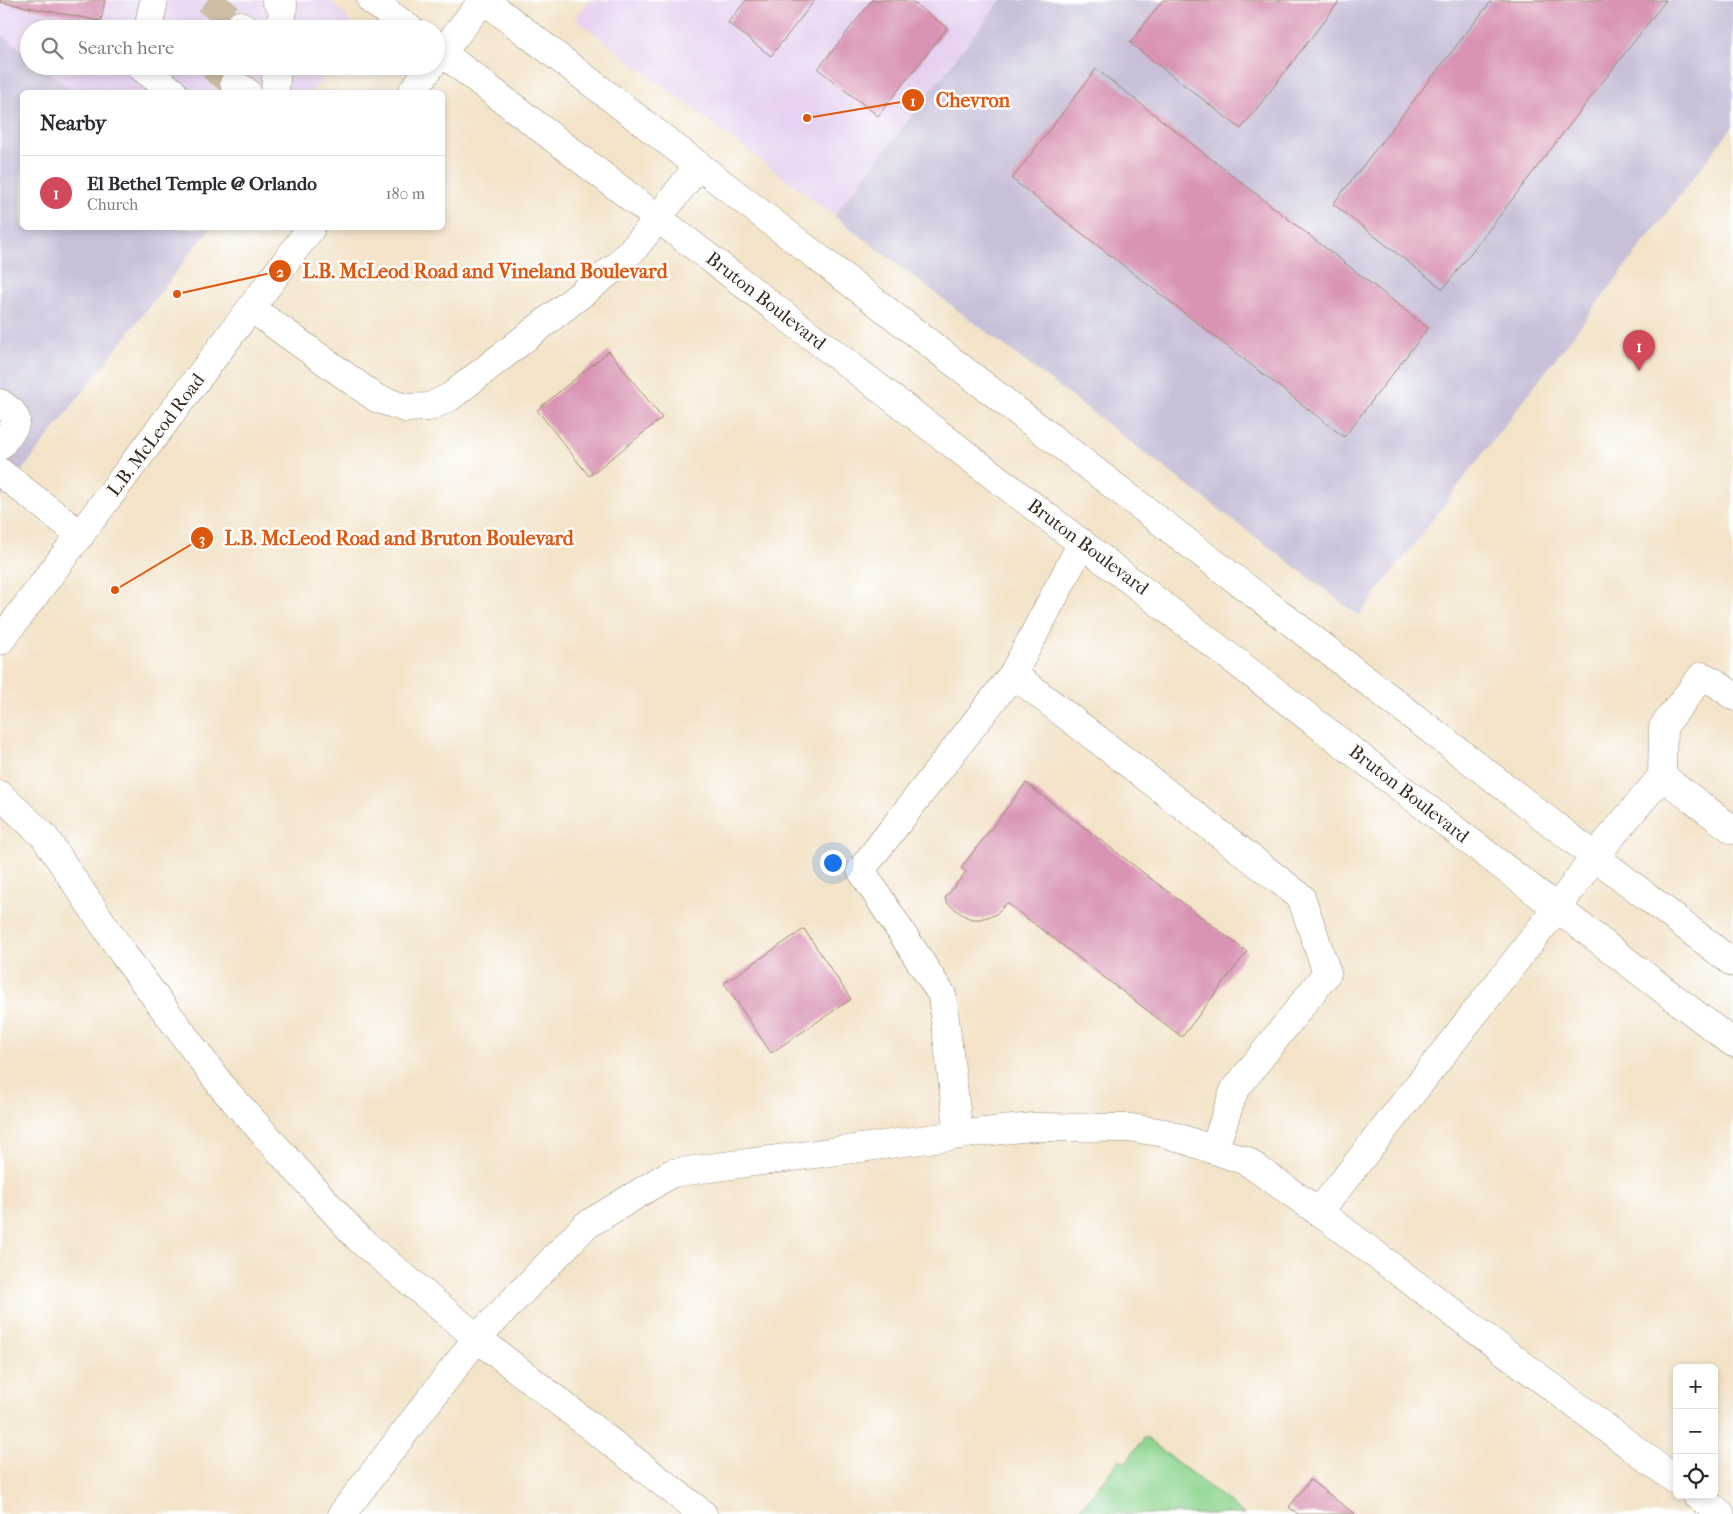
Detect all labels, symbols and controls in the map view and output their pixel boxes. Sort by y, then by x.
search box [20,20,445,75]
icon: search [38,34,66,62]
text: Search here [78,37,174,59]
callout: Chevron [900,83,1020,118]
text: Chevron [936,89,1011,112]
text: 1 [910,92,916,110]
text: Nearby [40,111,106,135]
text: El Bethel Temple @ Orlando [87,173,317,195]
text: 1 [53,184,59,203]
text: 180 m [386,184,425,203]
text: Church [87,195,138,214]
street label: Bruton Boulevard [702,247,831,355]
callout: L.B. McLeod Road and Vineland Boulevard [267,254,677,289]
text: L.B. McLeod Road and Vineland Boulevard [302,260,669,283]
text: 2 [276,263,284,281]
pin: 1 [1623,330,1655,371]
street label: L.B. McLeod Road [103,369,210,501]
street label: Bruton Boulevard [1023,494,1153,600]
callout: L.B. McLeod Road and Bruton Boulevard [189,521,583,556]
text: L.B. McLeod Road and Bruton Boulevard [224,527,575,550]
text: 3 [199,530,205,548]
street label: Bruton Boulevard [1345,740,1474,848]
your location [820,850,846,876]
map controls [1673,1364,1718,1499]
button: + [1673,1364,1718,1409]
button: − [1673,1409,1718,1454]
button: locate [1673,1454,1718,1499]

